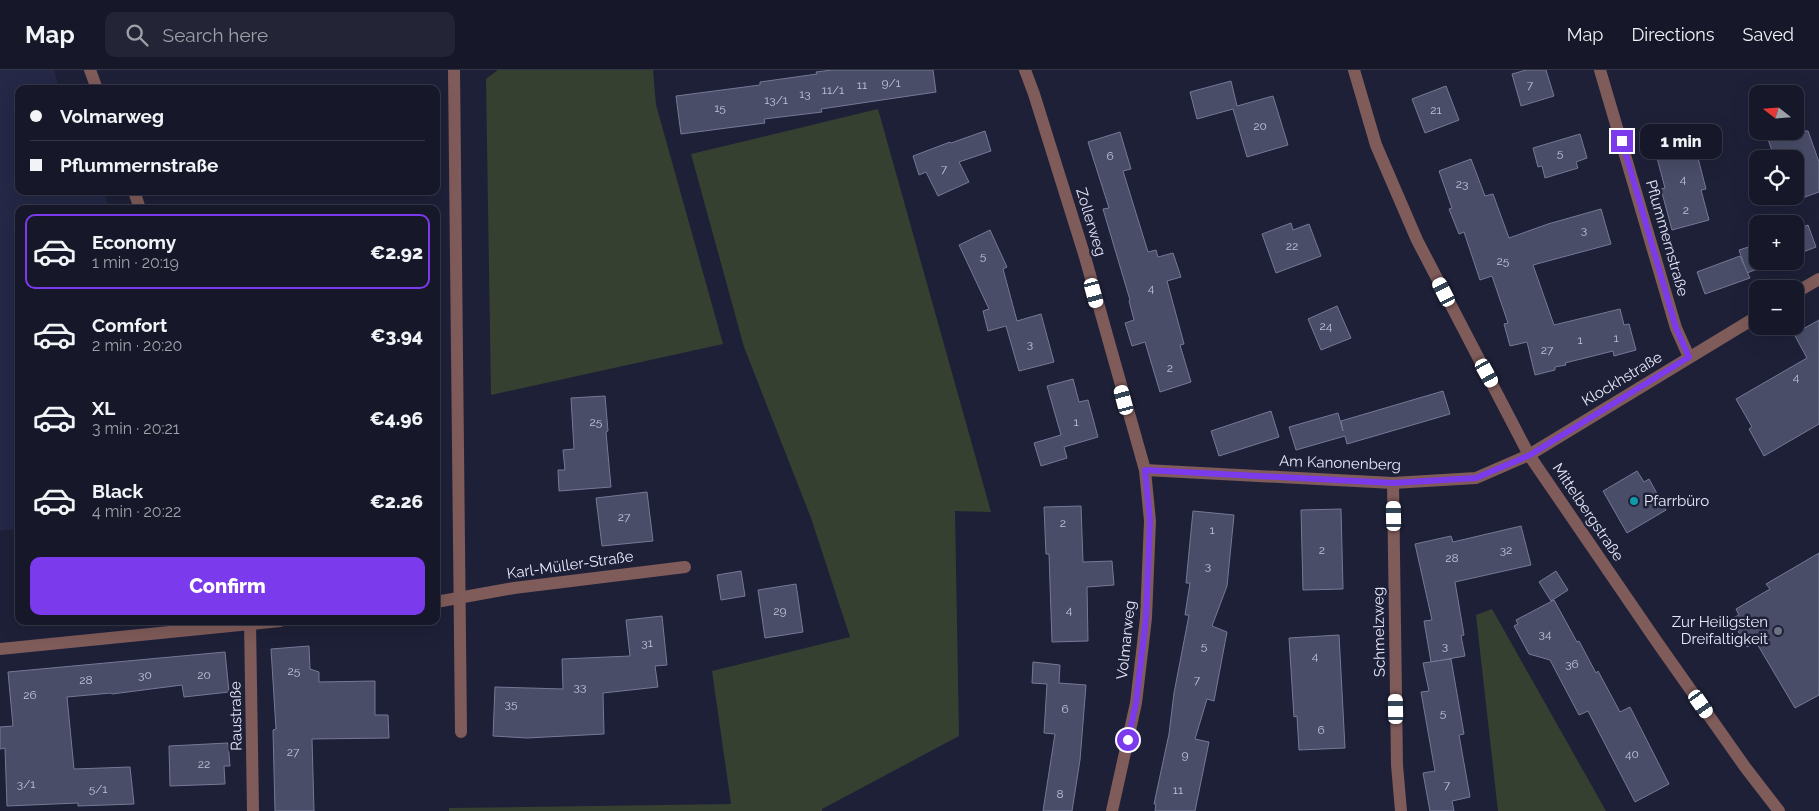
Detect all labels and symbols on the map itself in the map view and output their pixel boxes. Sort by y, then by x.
house number: 9/1 [881,76,901,90]
house number: 11 [857,78,867,92]
house number: 7 [1527,78,1534,92]
house number: 11/1 [822,83,844,97]
north arrow [1749,85,1804,140]
house number: 13 [799,87,811,101]
house number: 13/1 [764,93,788,107]
house number: 15 [714,101,726,115]
house number: 21 [1430,103,1442,117]
house number: 20 [1253,119,1267,133]
callout: 1 min [1640,124,1722,158]
route end [1611,130,1633,152]
house number: 5 [1557,146,1564,160]
house number: 6 [1106,149,1114,163]
house number: 7 [941,162,948,176]
house number: 4 [1680,172,1687,186]
house number: 23 [1456,177,1468,191]
street label: Pflummernstraße [1642,178,1692,298]
street label: Zollerweg [1072,186,1110,258]
house number: 2 [1683,203,1689,217]
house number: 3 [1581,223,1587,237]
house number: 22 [1286,239,1298,253]
house number: 5 [980,249,987,263]
house number: 25 [1497,254,1510,268]
car [1430,275,1457,309]
car [1082,277,1105,309]
house number: 4 [1148,281,1155,295]
house number: 24 [1320,319,1333,333]
house number: 1 [1613,331,1619,345]
house number: 1 [1577,333,1583,347]
house number: 3 [1027,337,1033,351]
house number: 27 [1541,343,1554,357]
street label: Klockhstraße [1579,348,1666,410]
car [1473,356,1500,390]
house number: 2 [1167,361,1173,375]
house number: 4 [1793,370,1800,384]
car [1112,384,1135,416]
house number: 25 [590,415,603,429]
house number: 1 [1073,415,1079,429]
street label: Am Kanonenberg [1279,452,1401,474]
street label: Mittelbergstraße [1549,460,1628,565]
place label: Pfarrbüro [1644,492,1709,510]
marker: Pfarrbüro [1628,495,1640,507]
car [1386,501,1401,531]
house number: 27 [618,510,631,524]
house number: 2 [1060,516,1066,530]
house number: 1 [1209,523,1215,537]
house number: 2 [1319,543,1325,557]
house number: 32 [1500,543,1512,557]
street label: Karl-Müller-Straße [505,547,635,583]
house number: 28 [1445,551,1459,565]
house number: 3 [1205,559,1211,573]
street label: Schmelzweg [1369,587,1389,677]
street label: Volmarweg [1113,600,1139,680]
house number: 4 [1066,603,1073,617]
house number: 29 [773,604,787,618]
place label: Zur Heiligsten Dreifaltigkeit [1672,613,1768,648]
marker: Zur Heiligsten Dreifaltigkeit [1772,625,1784,637]
house number: 34 [1539,627,1552,641]
house number: 31 [641,636,653,650]
house number: 5 [1201,639,1208,653]
house number: 3 [1442,639,1448,653]
house number: 4 [1312,649,1319,663]
house number: 36 [1565,657,1579,671]
house number: 25 [288,664,301,678]
house number: 30 [138,668,152,682]
house number: 20 [197,668,211,682]
house number: 28 [79,673,93,687]
house number: 7 [1194,673,1201,687]
house number: 33 [574,680,586,694]
street label: Raustraße [226,681,246,751]
car [1686,687,1715,721]
house number: 26 [23,688,37,702]
car [1388,694,1403,724]
house number: 35 [505,697,518,711]
house number: 6 [1061,702,1069,716]
house number: 5 [1440,706,1447,720]
house number: 6 [1317,723,1325,737]
route start [1117,729,1139,751]
house number: 27 [287,745,300,759]
house number: 40 [1625,747,1639,761]
house number: 9 [1181,748,1189,762]
house number: 22 [198,757,210,771]
house number: 3/1 [17,777,35,791]
house number: 7 [1444,778,1451,792]
house number: 5/1 [89,782,107,796]
house number: 11 [1173,783,1183,797]
house number: 8 [1056,787,1064,801]

